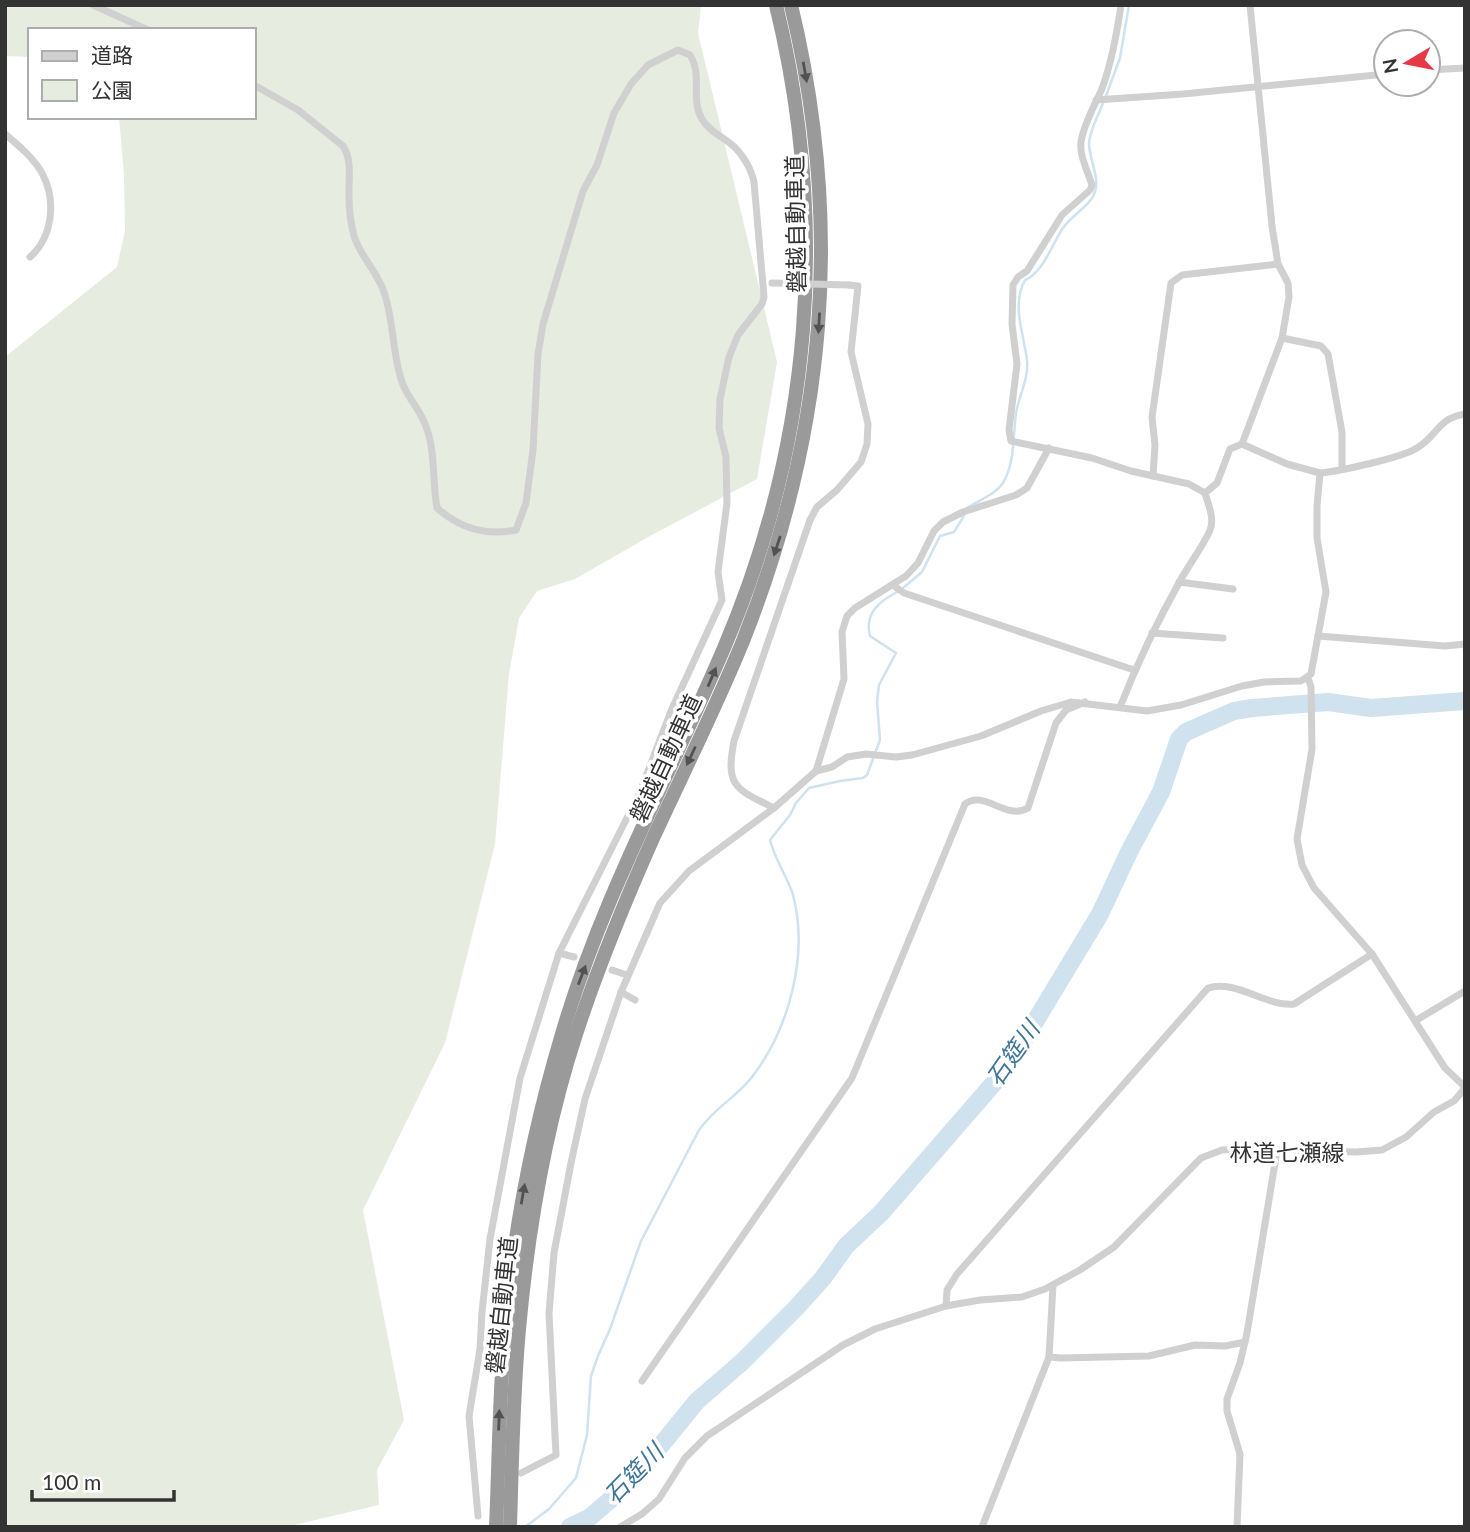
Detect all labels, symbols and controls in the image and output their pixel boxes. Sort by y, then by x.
legend [28,28,256,119]
north arrow [1372,28,1442,98]
text: 道路 [91,42,133,67]
text: N [1377,57,1402,75]
one-way arrow [800,61,811,83]
text: 公園 [91,77,133,102]
street label: 磐越自動車道 [780,155,810,293]
one-way arrow [813,312,824,334]
one-way arrow [771,535,781,556]
one-way arrow [707,666,718,687]
street label: 磐越自動車道 [623,690,707,826]
one-way arrow [685,746,697,766]
one-way arrow [577,964,588,985]
water label: 石筵川 [979,1013,1046,1091]
street label: 林道七瀬線 [1230,1138,1345,1166]
one-way arrow [518,1183,529,1205]
street label: 磐越自動車道 [480,1235,522,1375]
one-way arrow [494,1409,505,1431]
water label: 石筵川 [598,1435,671,1509]
scale bar [32,1458,173,1502]
text: 100 m [42,1469,101,1494]

